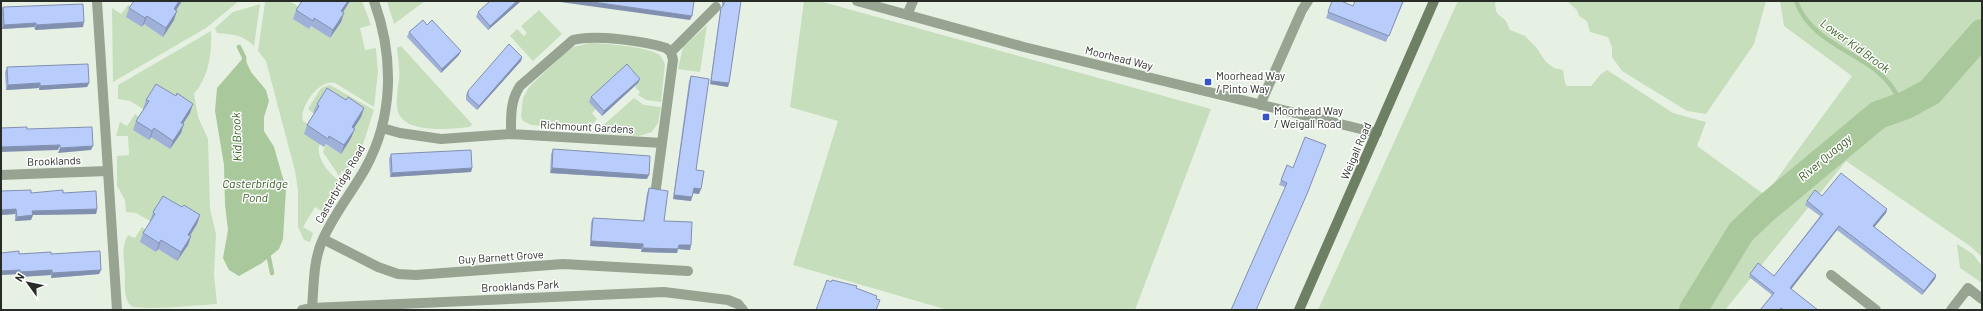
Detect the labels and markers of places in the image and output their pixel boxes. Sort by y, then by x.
place label: Moorhead Way / Pinto Way [1216,69,1285,95]
marker: Moorhead Way / Pinto Way [1203,77,1213,87]
place label: Moorhead Way / Weigall Road [1274,104,1343,130]
marker: Moorhead Way / Weigall Road [1261,112,1271,122]

